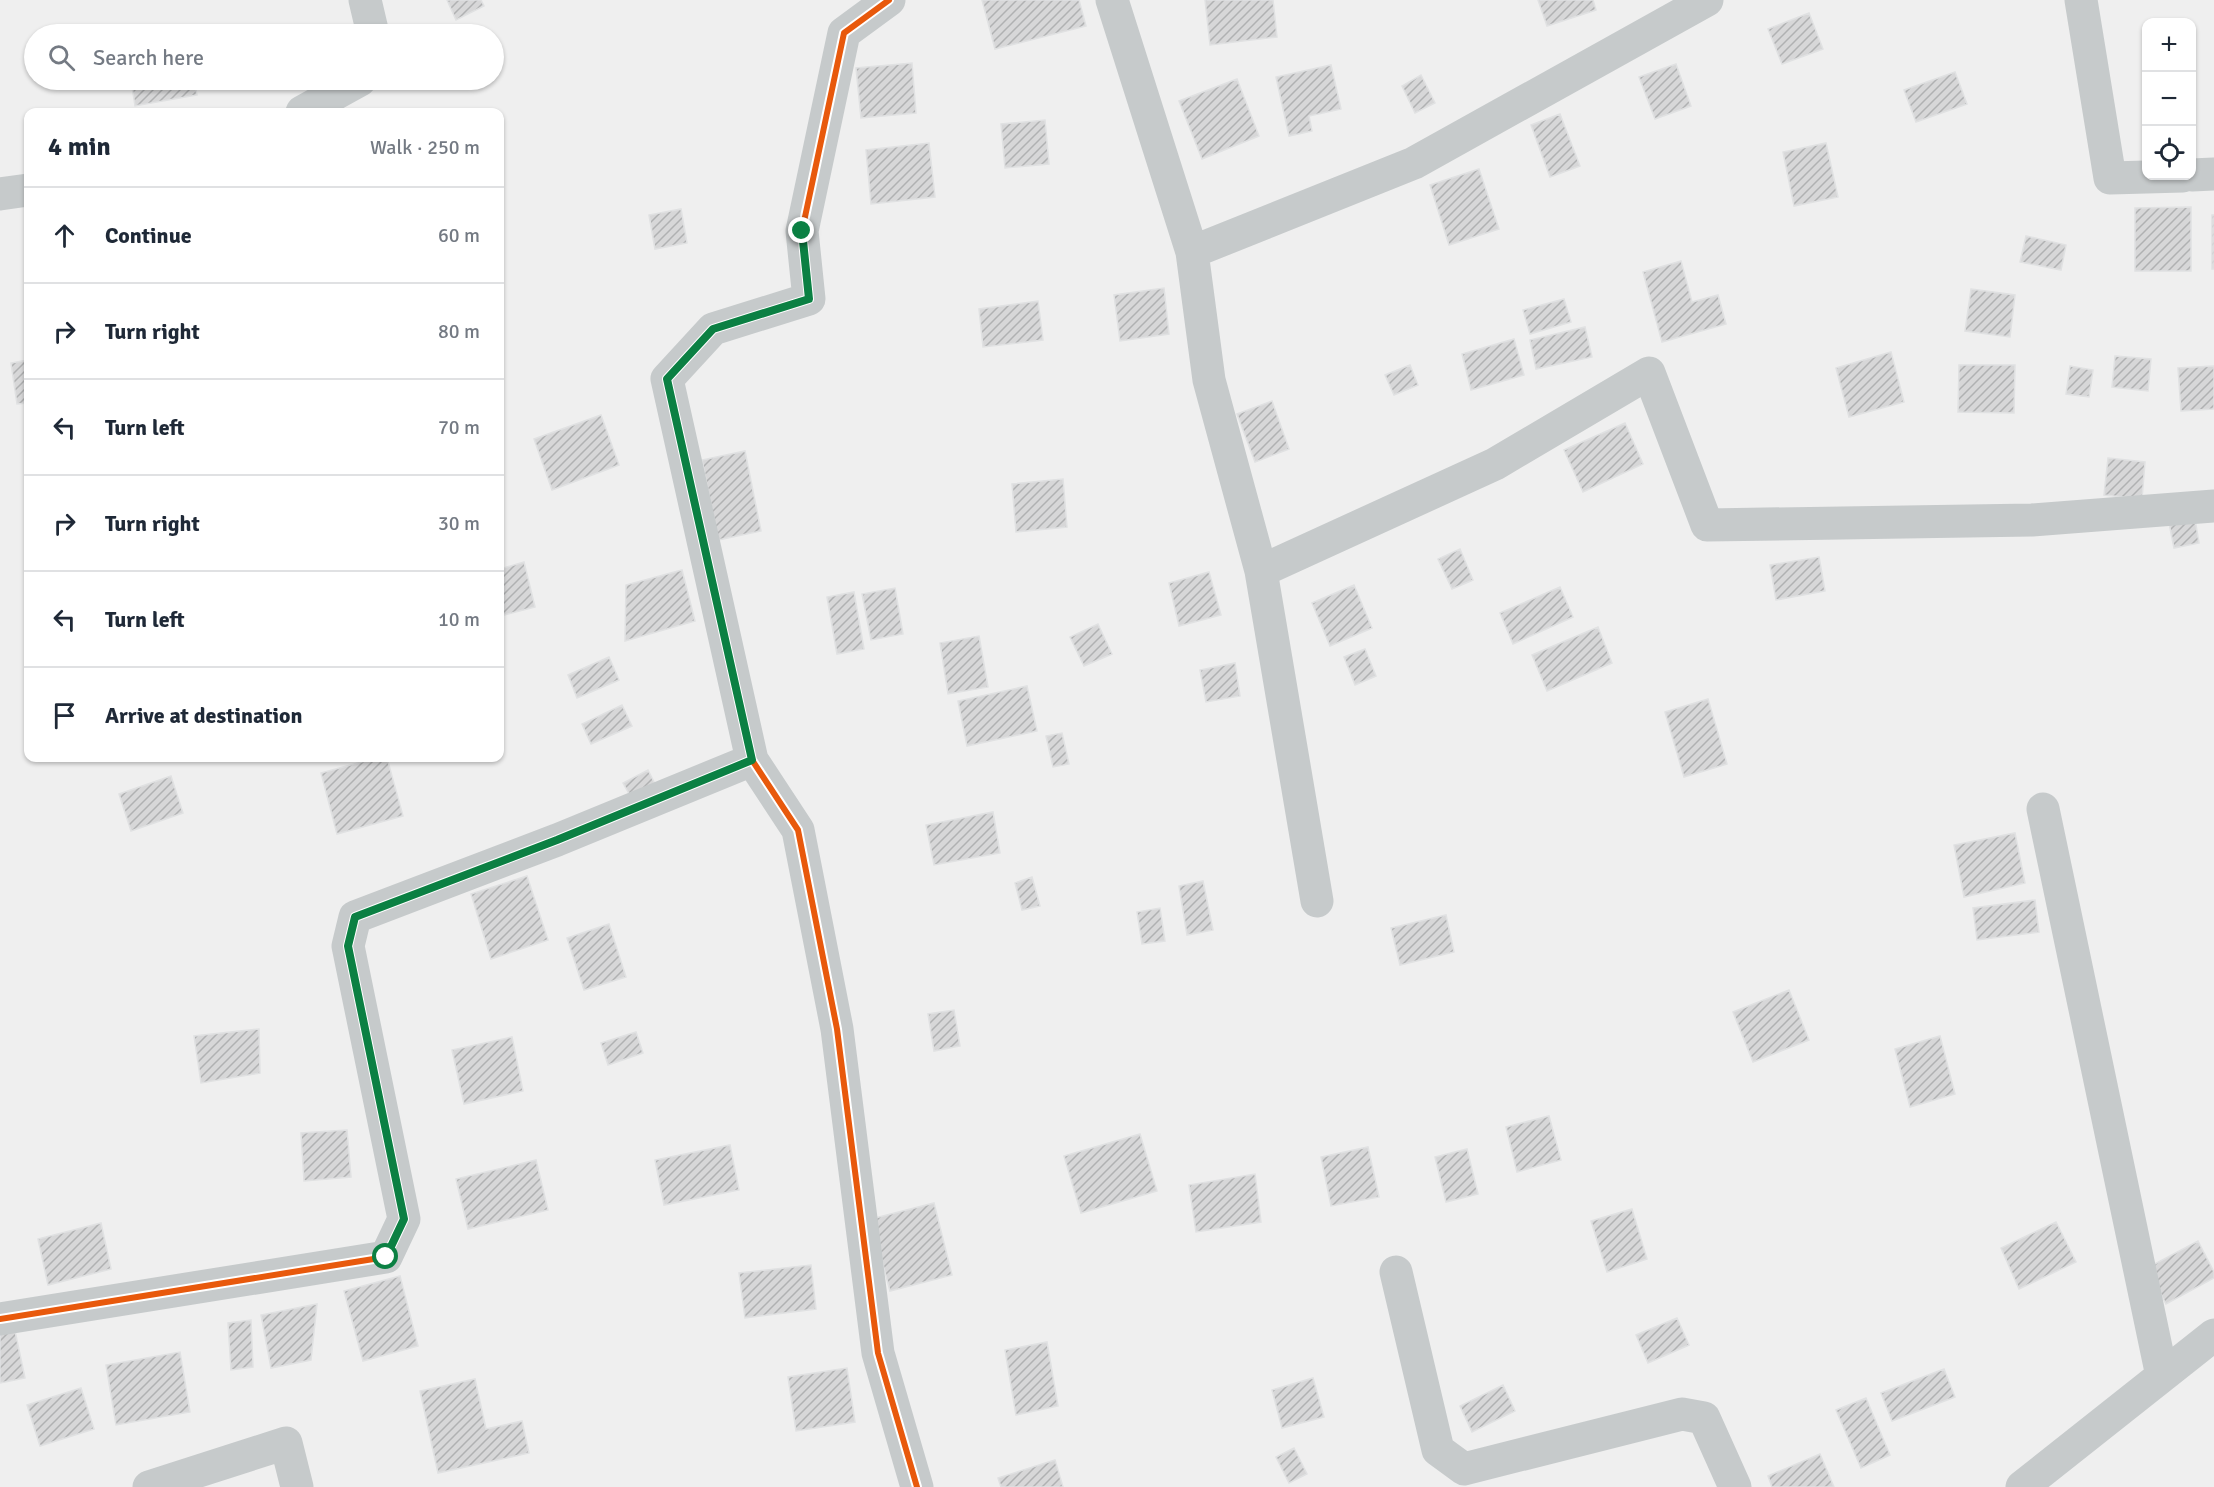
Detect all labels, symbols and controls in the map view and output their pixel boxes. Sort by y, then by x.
map controls [2142,18,2196,180]
button: + [2142,18,2196,72]
search box [24,24,504,90]
icon: search [45,41,78,74]
text: Search here [93,44,204,71]
button: − [2142,72,2196,126]
button: locate [2142,126,2196,180]
text: 4 min [48,131,111,163]
text: Walk · 250 m [370,135,480,160]
route end [788,217,814,243]
icon: ahead [48,219,81,252]
text: Continue [105,222,192,249]
text: 60 m [438,223,480,248]
icon: right [48,315,81,348]
text: Turn right [105,318,200,345]
text: 80 m [438,319,480,344]
icon: left [48,411,81,444]
text: Turn left [105,414,185,441]
text: 70 m [438,415,480,440]
icon: right [48,507,81,540]
text: Turn right [105,510,200,537]
text: 30 m [438,511,480,536]
icon: left [48,603,81,636]
text: Turn left [105,606,185,633]
text: 10 m [438,607,480,632]
icon: arrive [48,699,81,732]
text: Arrive at destination [105,702,302,729]
route start [372,1243,398,1269]

